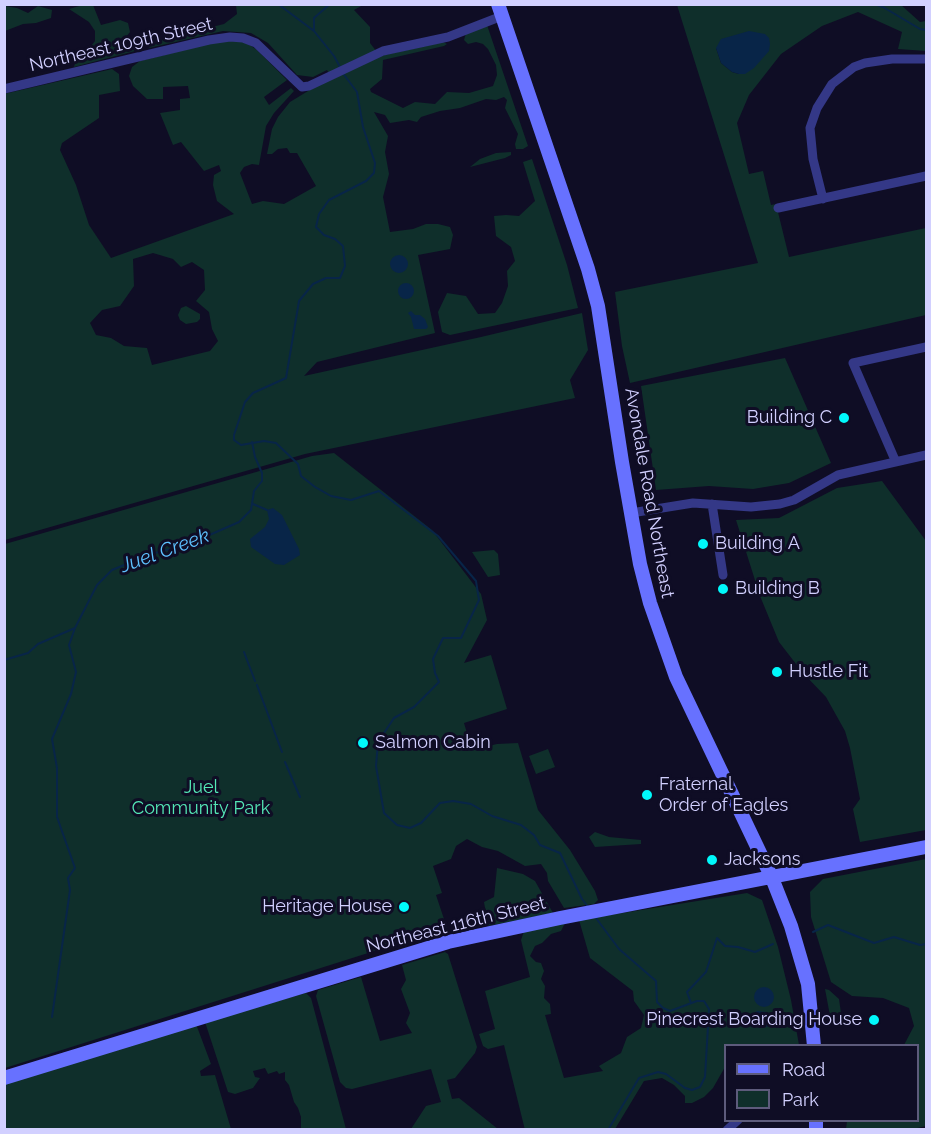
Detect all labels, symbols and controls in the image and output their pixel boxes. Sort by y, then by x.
street label: Northeast 109th Street [27,13,215,77]
street label: Avondale Road Northeast [620,386,678,600]
place label: Building C [747,407,832,429]
marker: Building C [837,411,851,425]
water label: Juel Creek [117,524,213,578]
place label: Building A [715,533,800,555]
marker: Building A [696,537,710,551]
place label: Building B [735,578,820,600]
marker: Building B [716,582,730,596]
place label: Hustle Fit [789,661,868,683]
marker: Hustle Fit [770,665,784,679]
place label: Salmon Cabin [375,732,491,754]
marker: Salmon Cabin [356,736,370,750]
place label: Fraternal Order of Eagles [659,774,788,816]
park label: Juel Community Park [132,777,270,820]
marker: Fraternal Order of Eagles [640,788,654,802]
place label: Jacksons [724,849,800,871]
marker: Jacksons [705,853,719,867]
street label: Northeast 116th Street [364,892,548,958]
place label: Heritage House [262,896,392,918]
marker: Heritage House [397,900,411,914]
place label: Pinecrest Boarding House [646,1009,862,1031]
marker: Pinecrest Boarding House [867,1013,881,1027]
legend [724,1044,919,1122]
text: Road [782,1059,825,1080]
text: Park [782,1089,819,1110]

